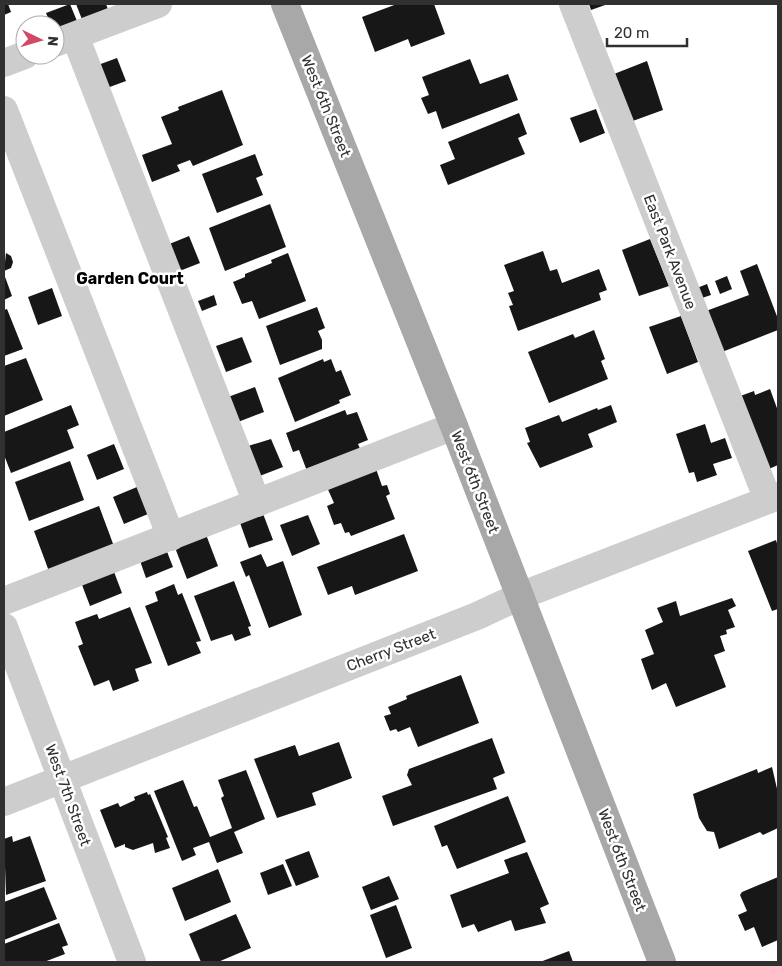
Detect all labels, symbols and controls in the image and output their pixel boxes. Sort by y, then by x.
north arrow [15,15,65,65]
scale bar [607,15,687,47]
text: 20 m [614,24,649,42]
text: N [44,35,61,47]
street label: West 6th Street [297,52,355,160]
street label: East Park Avenue [640,192,700,312]
district label: Garden Court [76,269,184,288]
street label: West 6th Street [447,428,503,536]
street label: Cherry Street [344,625,438,675]
street label: West 7th Street [41,742,95,848]
street label: West 6th Street [594,806,650,914]

